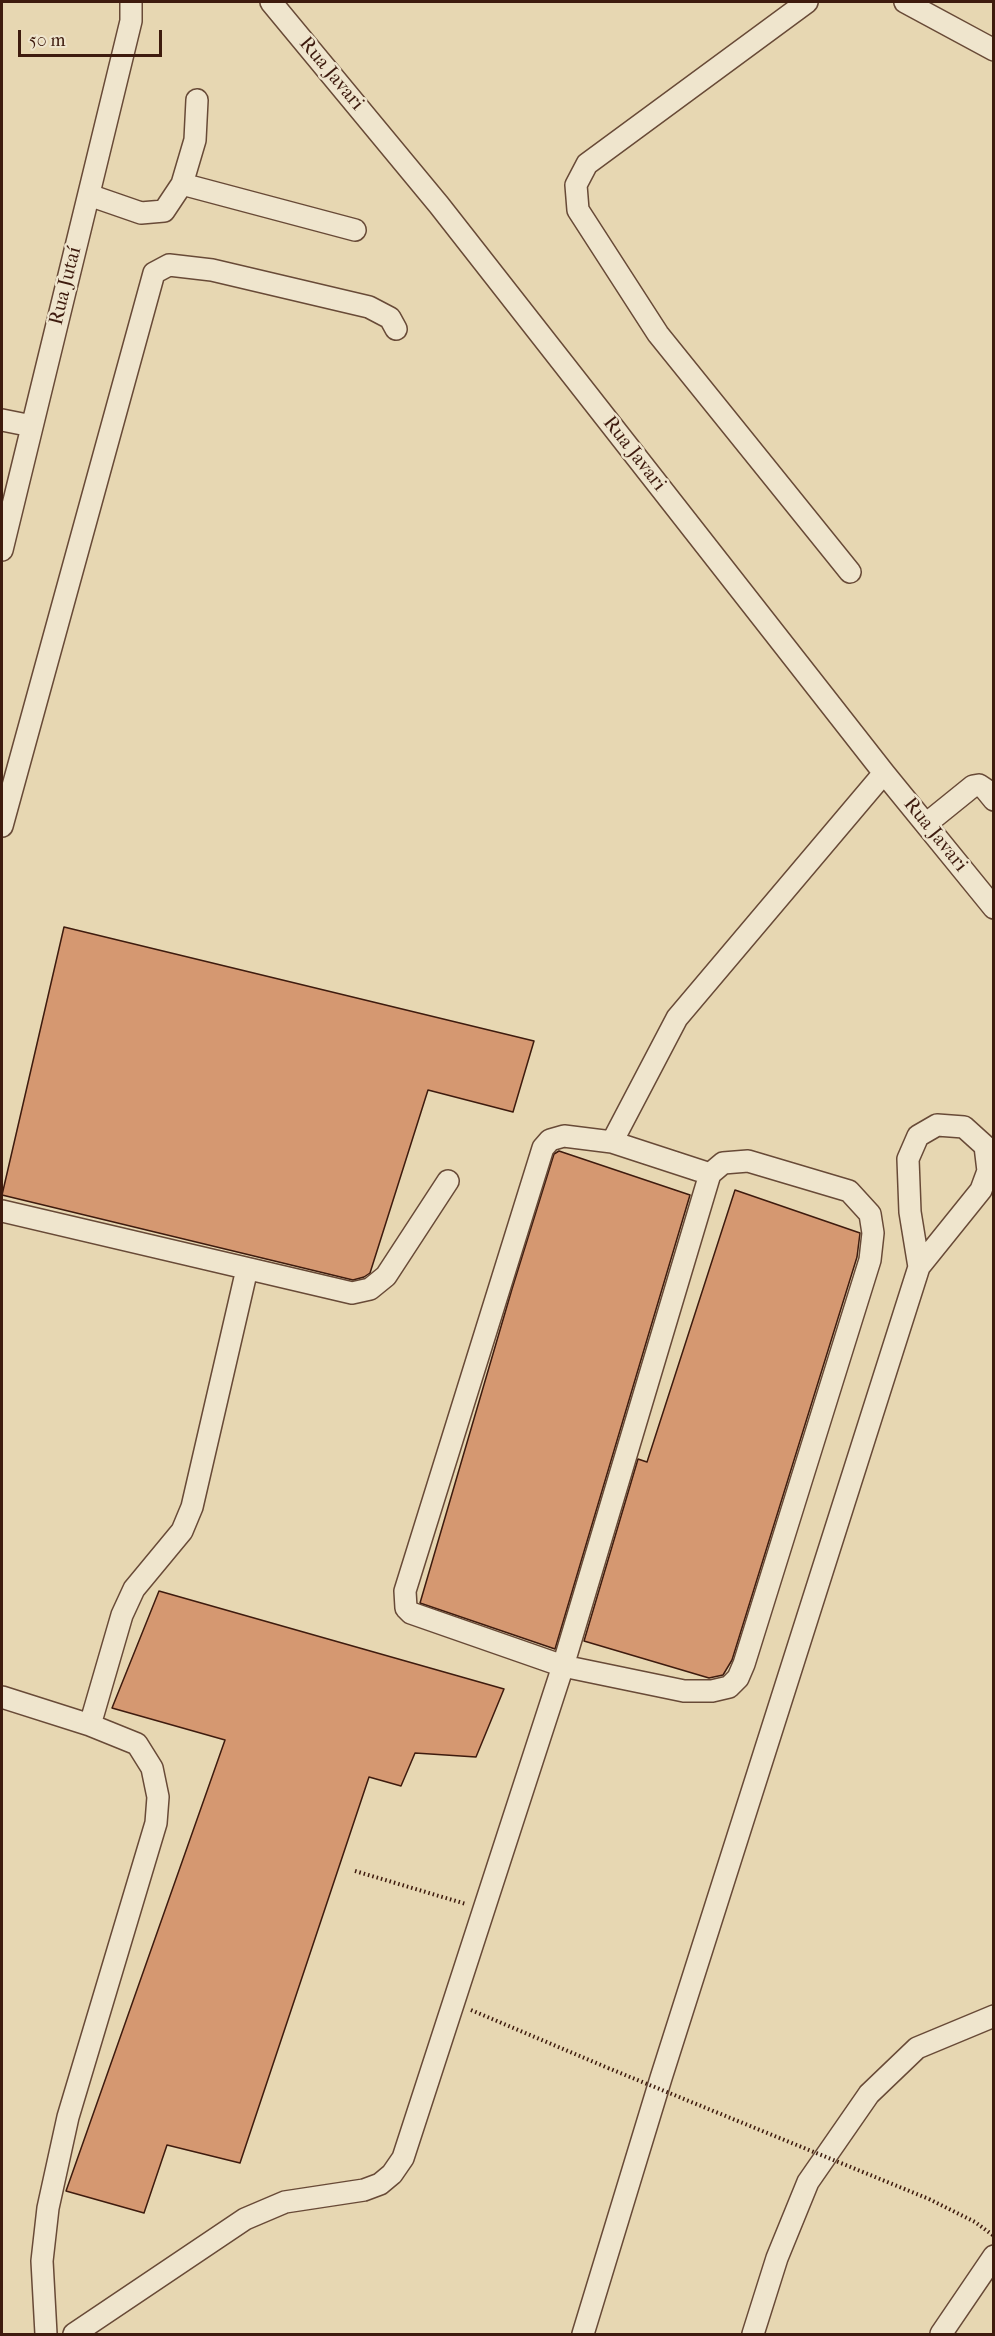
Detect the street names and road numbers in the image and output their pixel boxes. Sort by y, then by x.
street label: Rua Javari [293,32,369,116]
street label: Rua Jutaí [45,244,87,328]
street label: Rua Javari [597,412,671,496]
street label: Rua Javari [898,793,972,877]

